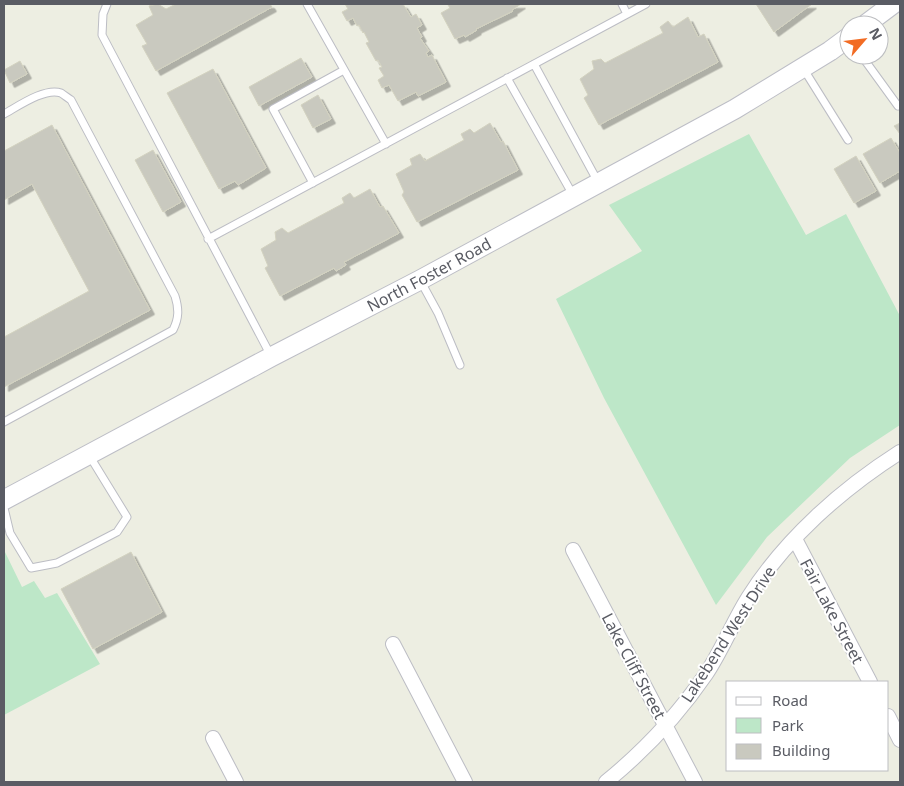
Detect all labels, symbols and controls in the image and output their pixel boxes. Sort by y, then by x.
north arrow [839,15,889,65]
text: N [865,24,887,43]
street label: North Foster Road [363,232,495,317]
street label: Fair Lake Street [795,555,869,668]
street label: Lakebend West Drive [676,562,780,706]
street label: Lake Cliff Street [597,609,671,723]
legend [726,681,889,771]
text: Road [772,690,808,710]
text: Park [772,715,804,735]
text: Building [772,740,830,760]

